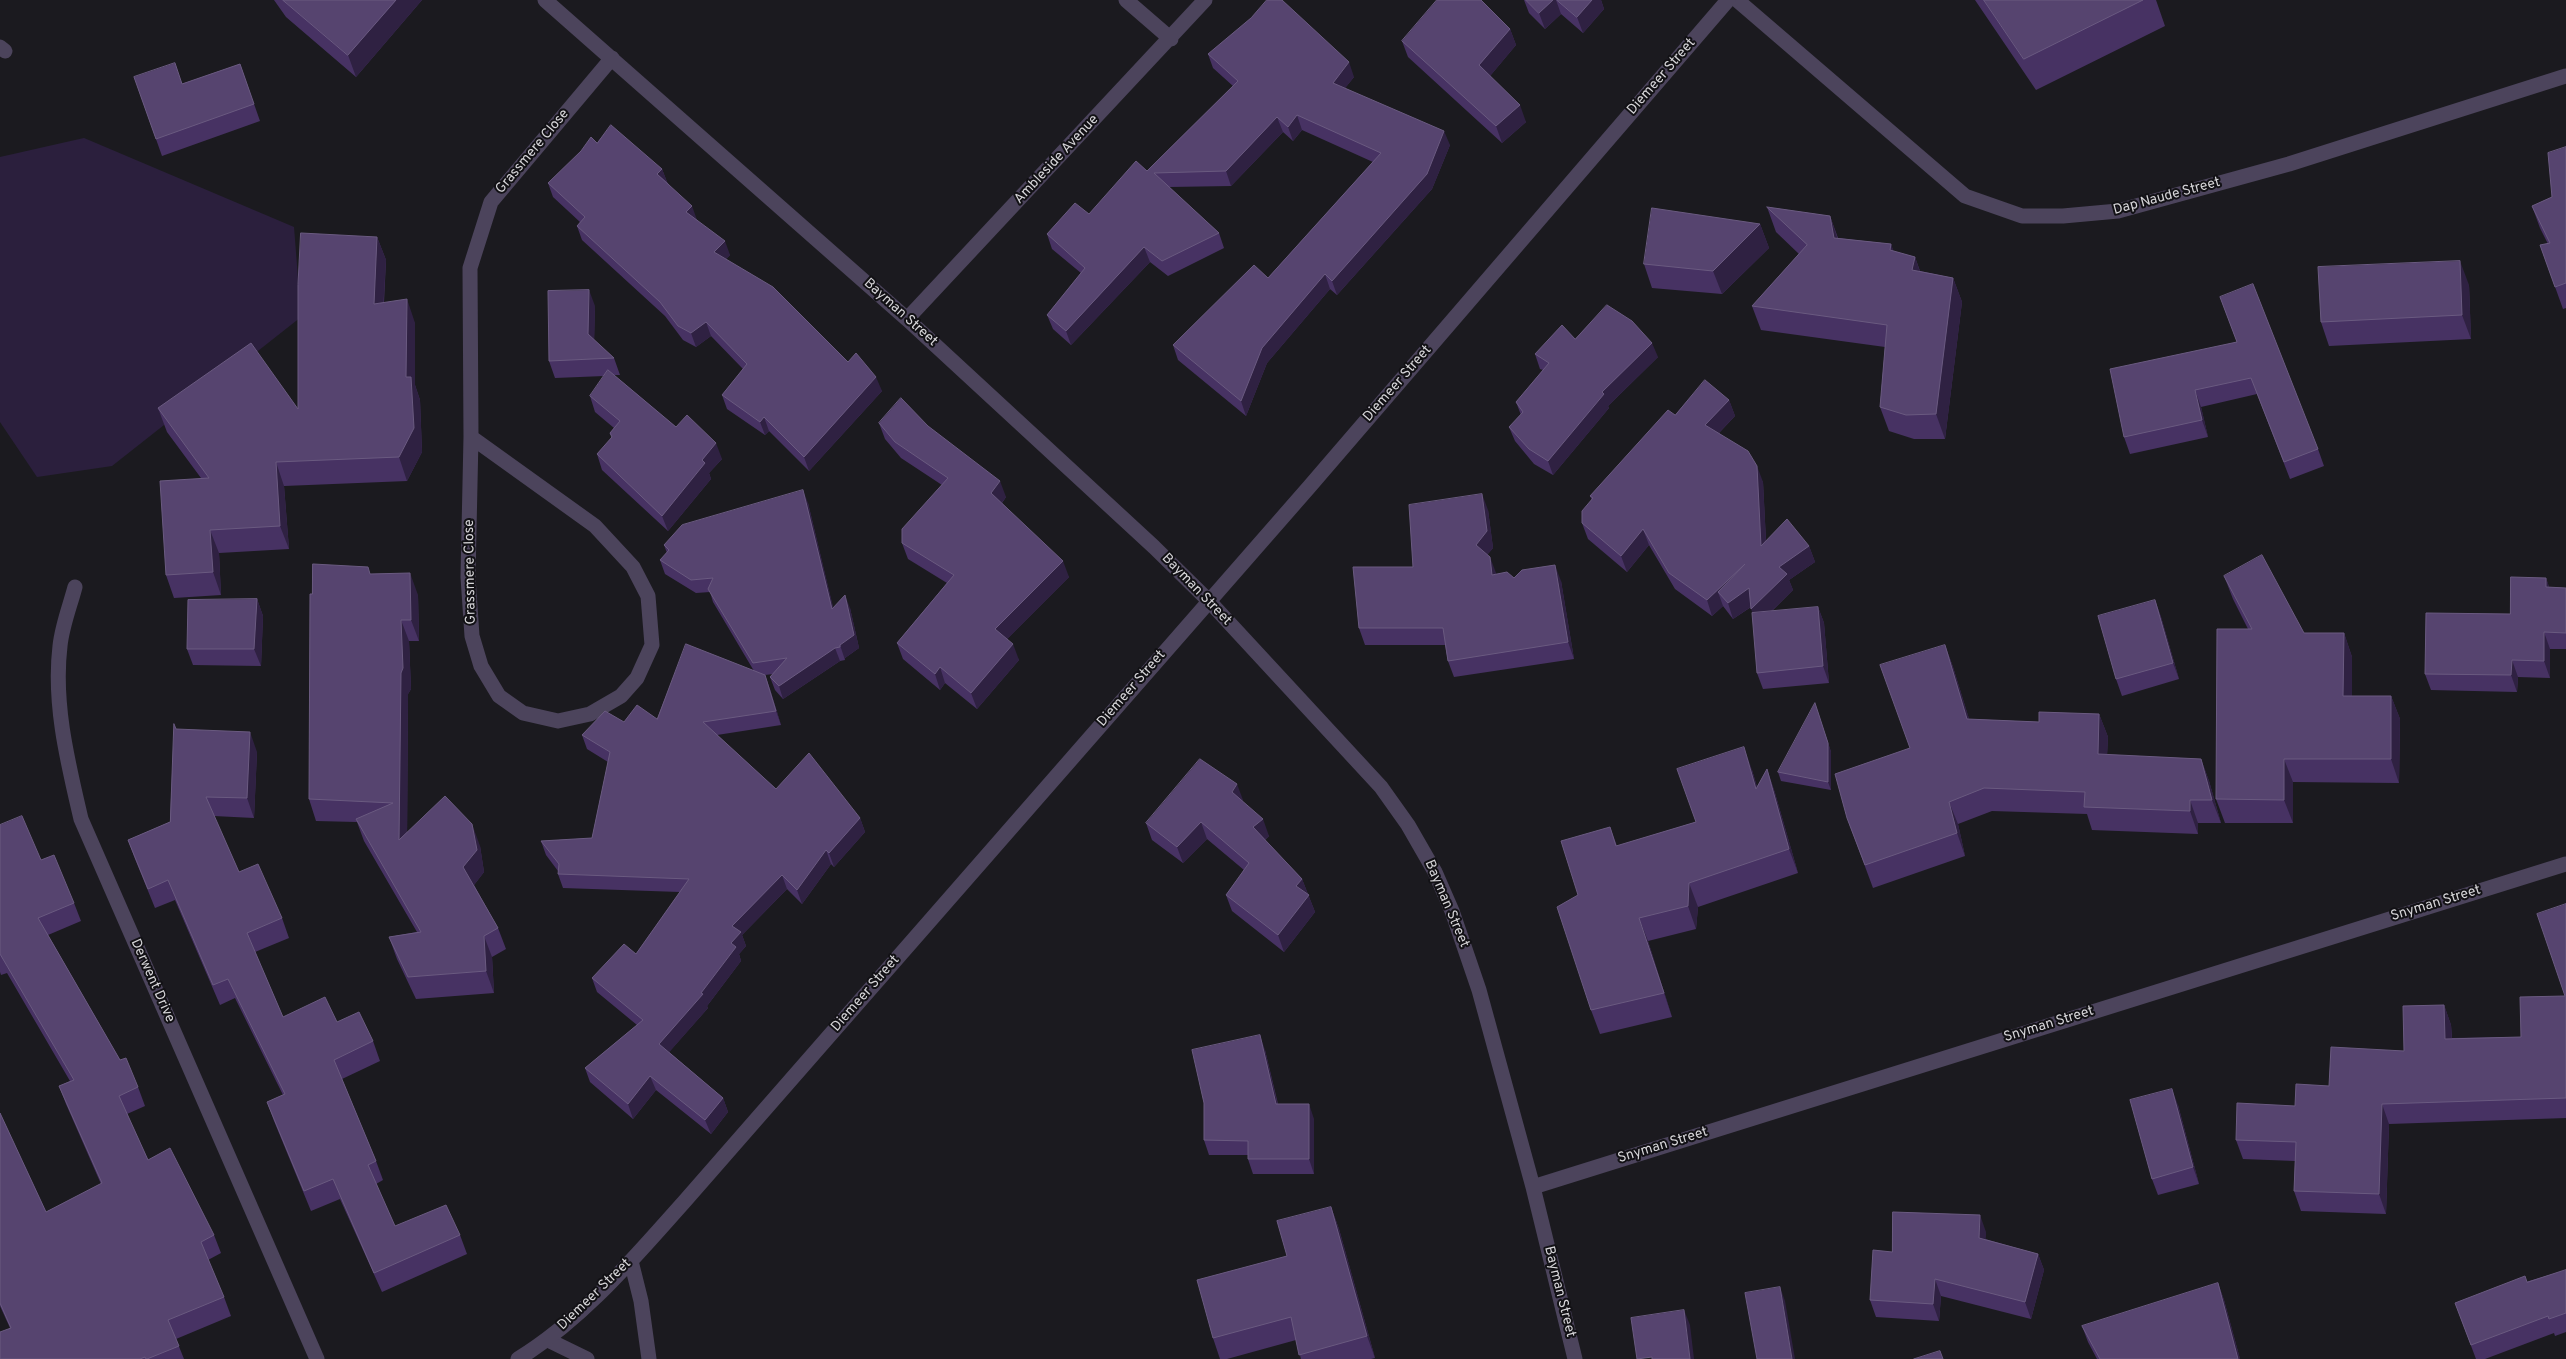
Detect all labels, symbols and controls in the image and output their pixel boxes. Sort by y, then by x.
street label: Diemeer Street [1624,35,1700,119]
street label: Grassmere Close [493,106,573,198]
street label: Ambleside Avenue [1011,112,1103,208]
street label: Dap Naude Street [2112,175,2222,219]
street label: Bayman Street [860,276,940,350]
street label: Diemeer Street [1360,342,1436,426]
street label: Grassmere Close [462,519,480,625]
street label: Bayman Street [1158,551,1234,629]
street label: Diemeer Street [1094,647,1170,731]
street label: Bayman Street [1420,858,1472,950]
street label: Snyman Street [2389,882,2483,926]
street label: Derwent Drive [126,937,178,1025]
street label: Diemeer Street [828,952,904,1036]
street label: Snyman Street [2002,1003,2096,1047]
street label: Snyman Street [1616,1124,1710,1168]
street label: Bayman Street [1540,1245,1578,1339]
street label: Diemeer Street [555,1256,635,1334]

